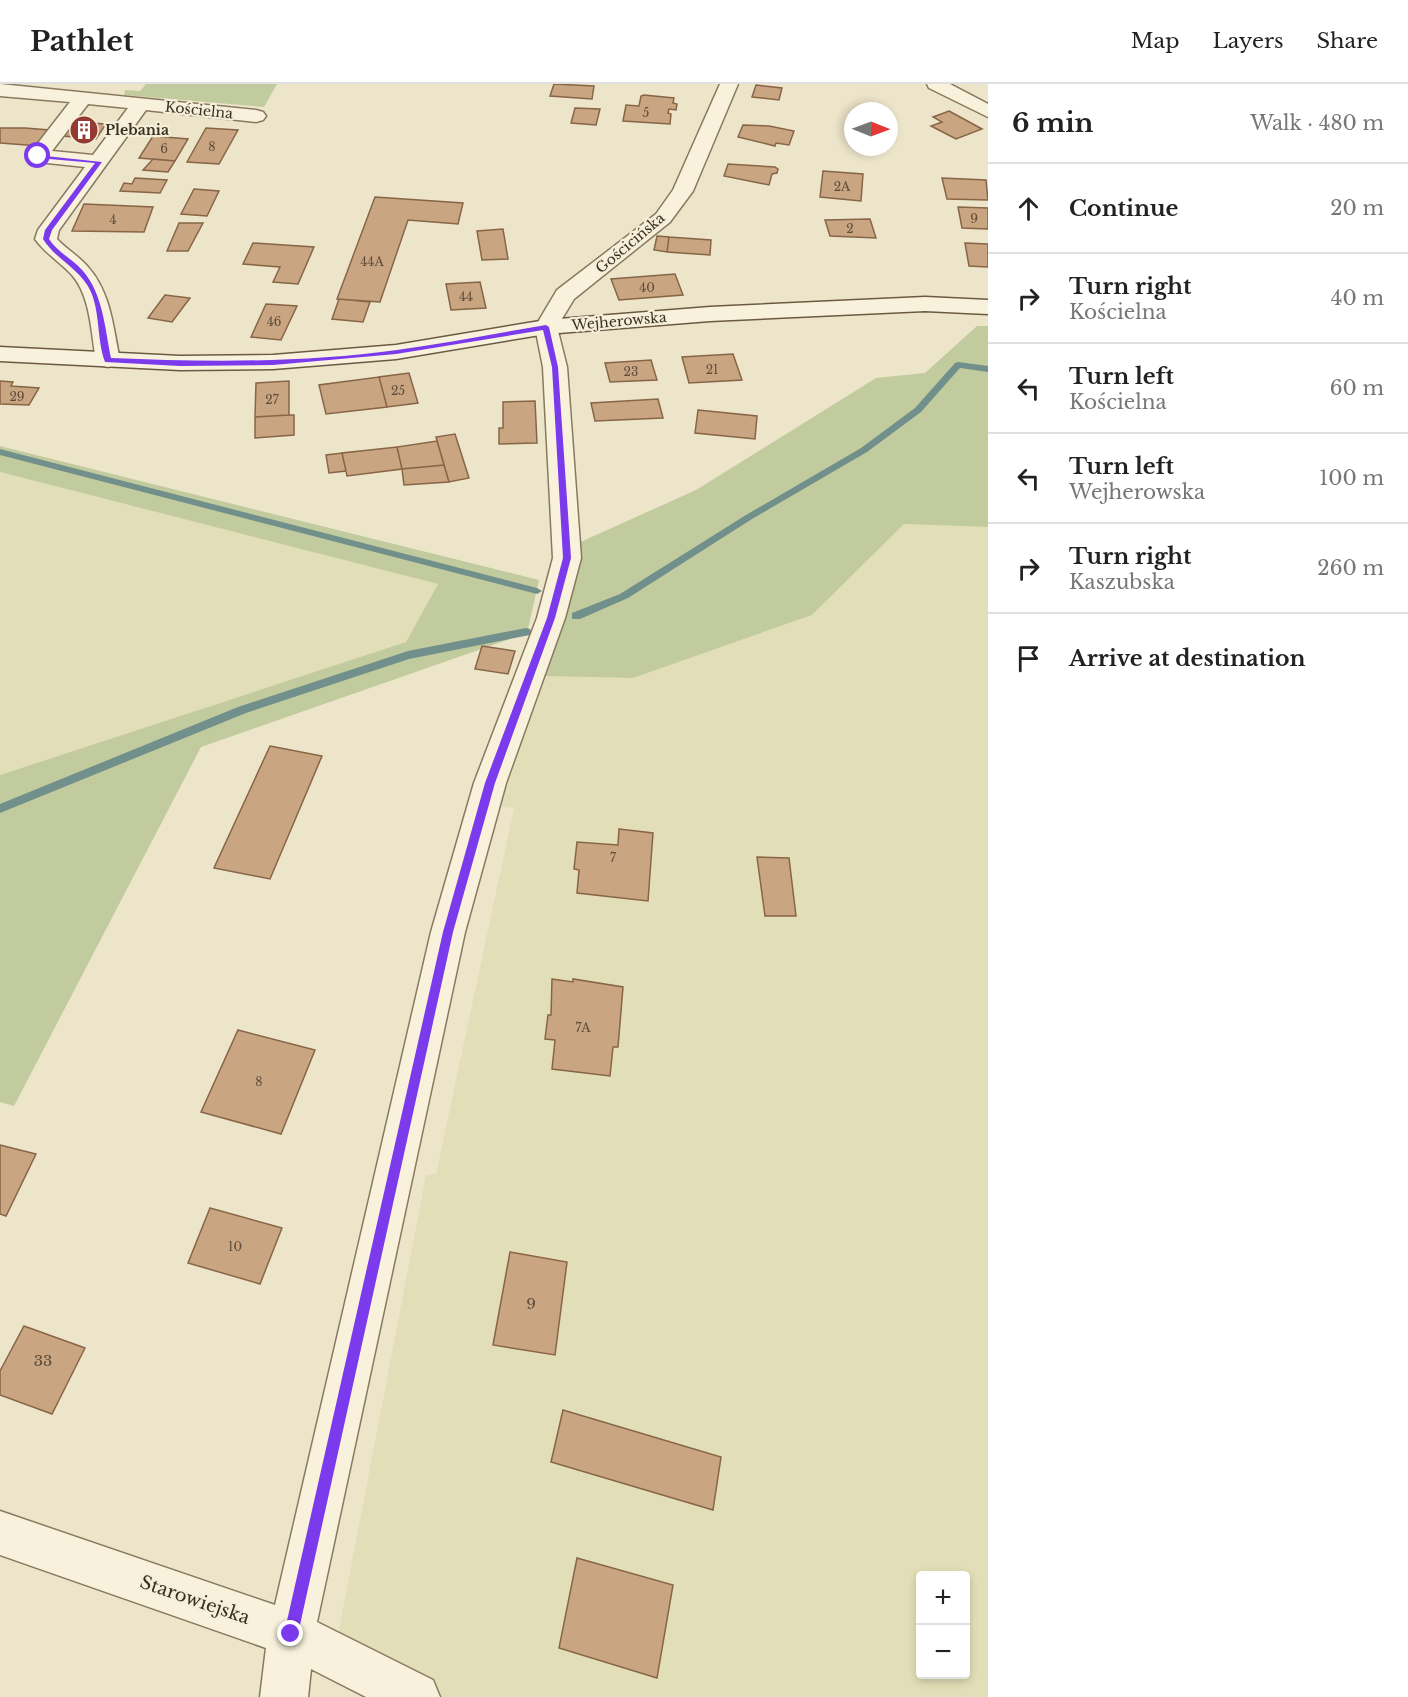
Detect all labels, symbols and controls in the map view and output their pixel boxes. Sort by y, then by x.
text: Pathlet [30,24,134,59]
text: Map [1131,28,1180,54]
text: Layers [1213,28,1284,54]
text: Share [1317,28,1378,54]
street label: Kościelna [164,97,234,123]
north arrow [844,102,898,156]
house number: 5 [643,105,650,120]
text: 6 min [1012,107,1093,139]
text: Walk · 480 m [1250,111,1384,135]
building icon: Plebania [68,114,100,146]
place label: Plebania [105,121,169,139]
house number: 8 [208,139,216,154]
house number: 6 [160,141,168,156]
route start [24,142,50,168]
house number: 2A [834,179,851,194]
icon: ahead [1012,192,1045,225]
text: Continue [1069,195,1178,222]
text: 20 m [1330,196,1384,220]
street label: Gościcińska [592,209,668,277]
house number: 9 [970,211,978,226]
house number: 4 [109,212,117,227]
house number: 2 [846,221,854,236]
house number: 44A [360,254,384,269]
text: Turn right [1069,273,1191,300]
house number: 40 [639,280,655,295]
icon: right [1012,282,1045,315]
text: 40 m [1331,286,1384,310]
house number: 44 [459,289,473,304]
text: Kościelna [1069,300,1167,324]
street label: Wejherowska [570,308,667,334]
house number: 46 [267,314,282,329]
house number: 21 [706,362,718,377]
text: Turn left [1069,363,1174,390]
house number: 23 [624,364,638,379]
icon: left [1012,372,1045,405]
text: 60 m [1330,376,1384,400]
house number: 25 [391,383,405,398]
house number: 29 [9,389,25,404]
text: Kościelna [1069,390,1167,414]
house number: 27 [265,392,280,407]
text: Turn left [1069,453,1174,480]
icon: left [1012,462,1045,495]
text: 100 m [1319,466,1384,490]
text: Wejherowska [1069,480,1205,504]
text: Turn right [1069,543,1191,570]
icon: right [1012,552,1045,585]
text: 260 m [1317,556,1384,580]
text: Kaszubska [1069,570,1175,594]
icon: arrive [1012,642,1045,675]
text: Arrive at destination [1069,645,1306,672]
house number: 7 [610,850,617,865]
house number: 7A [576,1020,591,1035]
house number: 8 [255,1074,263,1089]
house number: 10 [228,1239,242,1254]
house number: 9 [526,1294,536,1313]
house number: 33 [34,1351,52,1370]
street label: Starowiejska [137,1571,253,1629]
map controls [916,1571,970,1679]
button: + [916,1571,970,1625]
route end [277,1620,303,1646]
button: − [916,1625,970,1679]

